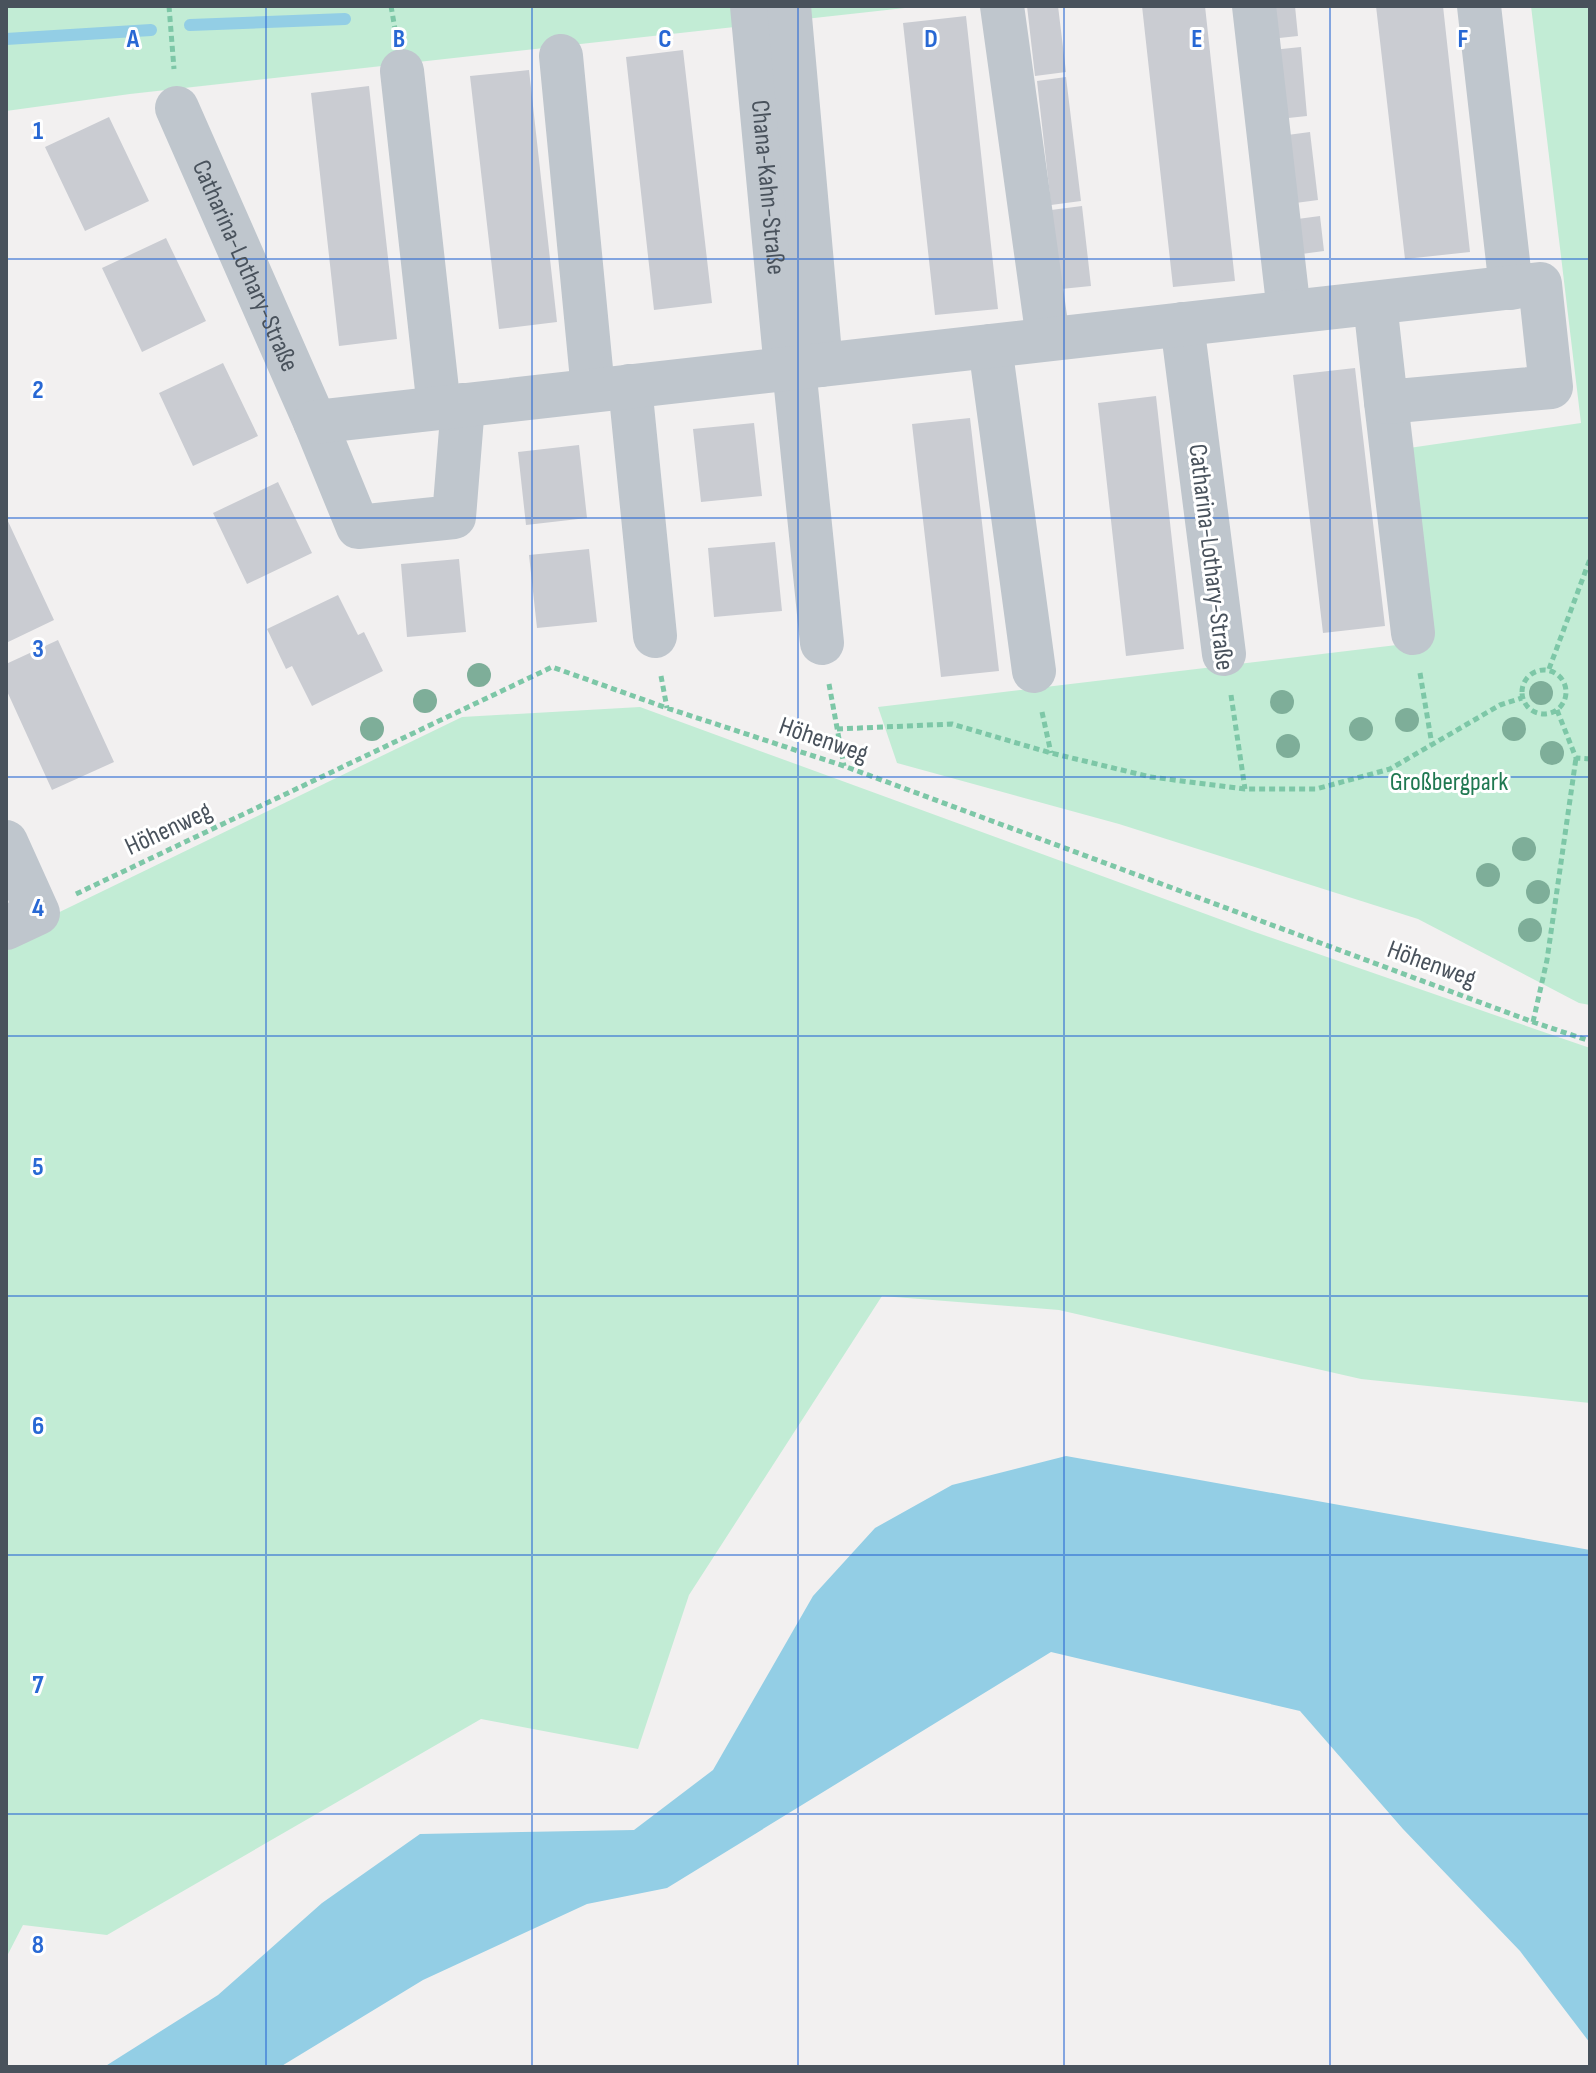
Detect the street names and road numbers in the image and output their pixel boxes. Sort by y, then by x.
street label: Chana-Kahn-Straße [744,99,791,276]
street label: Catharina-Lothary-Straße [185,156,305,377]
street label: Catharina-Lothary-Straße [1181,442,1240,672]
street label: Höhenweg [775,711,872,770]
street label: Höhenweg [120,796,217,863]
street label: Höhenweg [1383,934,1480,995]

